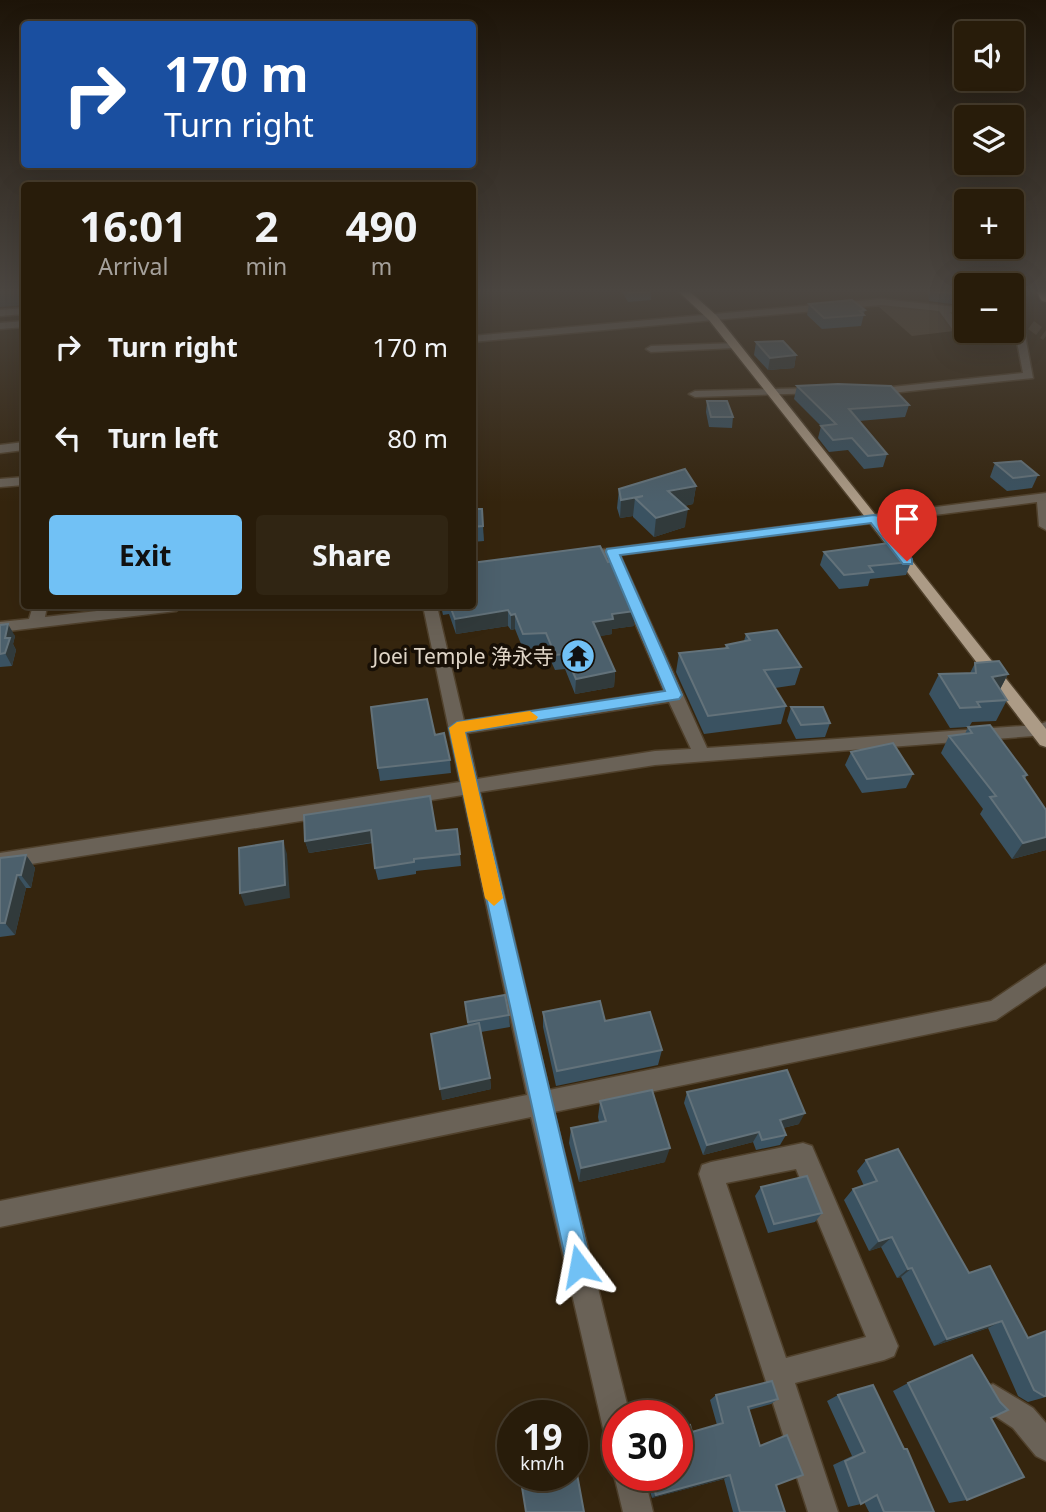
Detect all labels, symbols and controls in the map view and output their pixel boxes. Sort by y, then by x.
map controls [954,21,1024,343]
button: sound [954,21,1024,91]
text: 170 m [164,40,309,106]
icon: right [49,49,140,140]
text: Turn right [164,103,314,146]
button: layers [954,105,1024,175]
button: + [954,189,1024,259]
text: 16:01 [79,197,187,254]
text: 2 [254,197,278,254]
text: 490 [346,197,418,254]
text: Arrival [98,250,168,282]
text: min [246,250,287,282]
text: m [371,250,392,282]
button: − [954,273,1024,343]
icon: right [49,328,87,366]
text: Turn right [108,329,238,365]
text: 170 m [372,329,448,365]
icon: left [49,419,87,457]
text: Turn left [108,420,219,456]
text: 80 m [387,420,448,456]
pin [877,489,937,561]
icon: arrive [888,500,926,538]
button: Exit [49,515,242,595]
button: Share [256,515,448,595]
temple icon: Joei Temple 浄永寺 [559,637,597,675]
place label: Joei Temple 浄永寺 [371,642,554,670]
position arrow [542,1229,616,1303]
speed limit sign: 30 [602,1400,693,1491]
text: 19 [522,1413,563,1460]
text: km/h [520,1451,565,1475]

